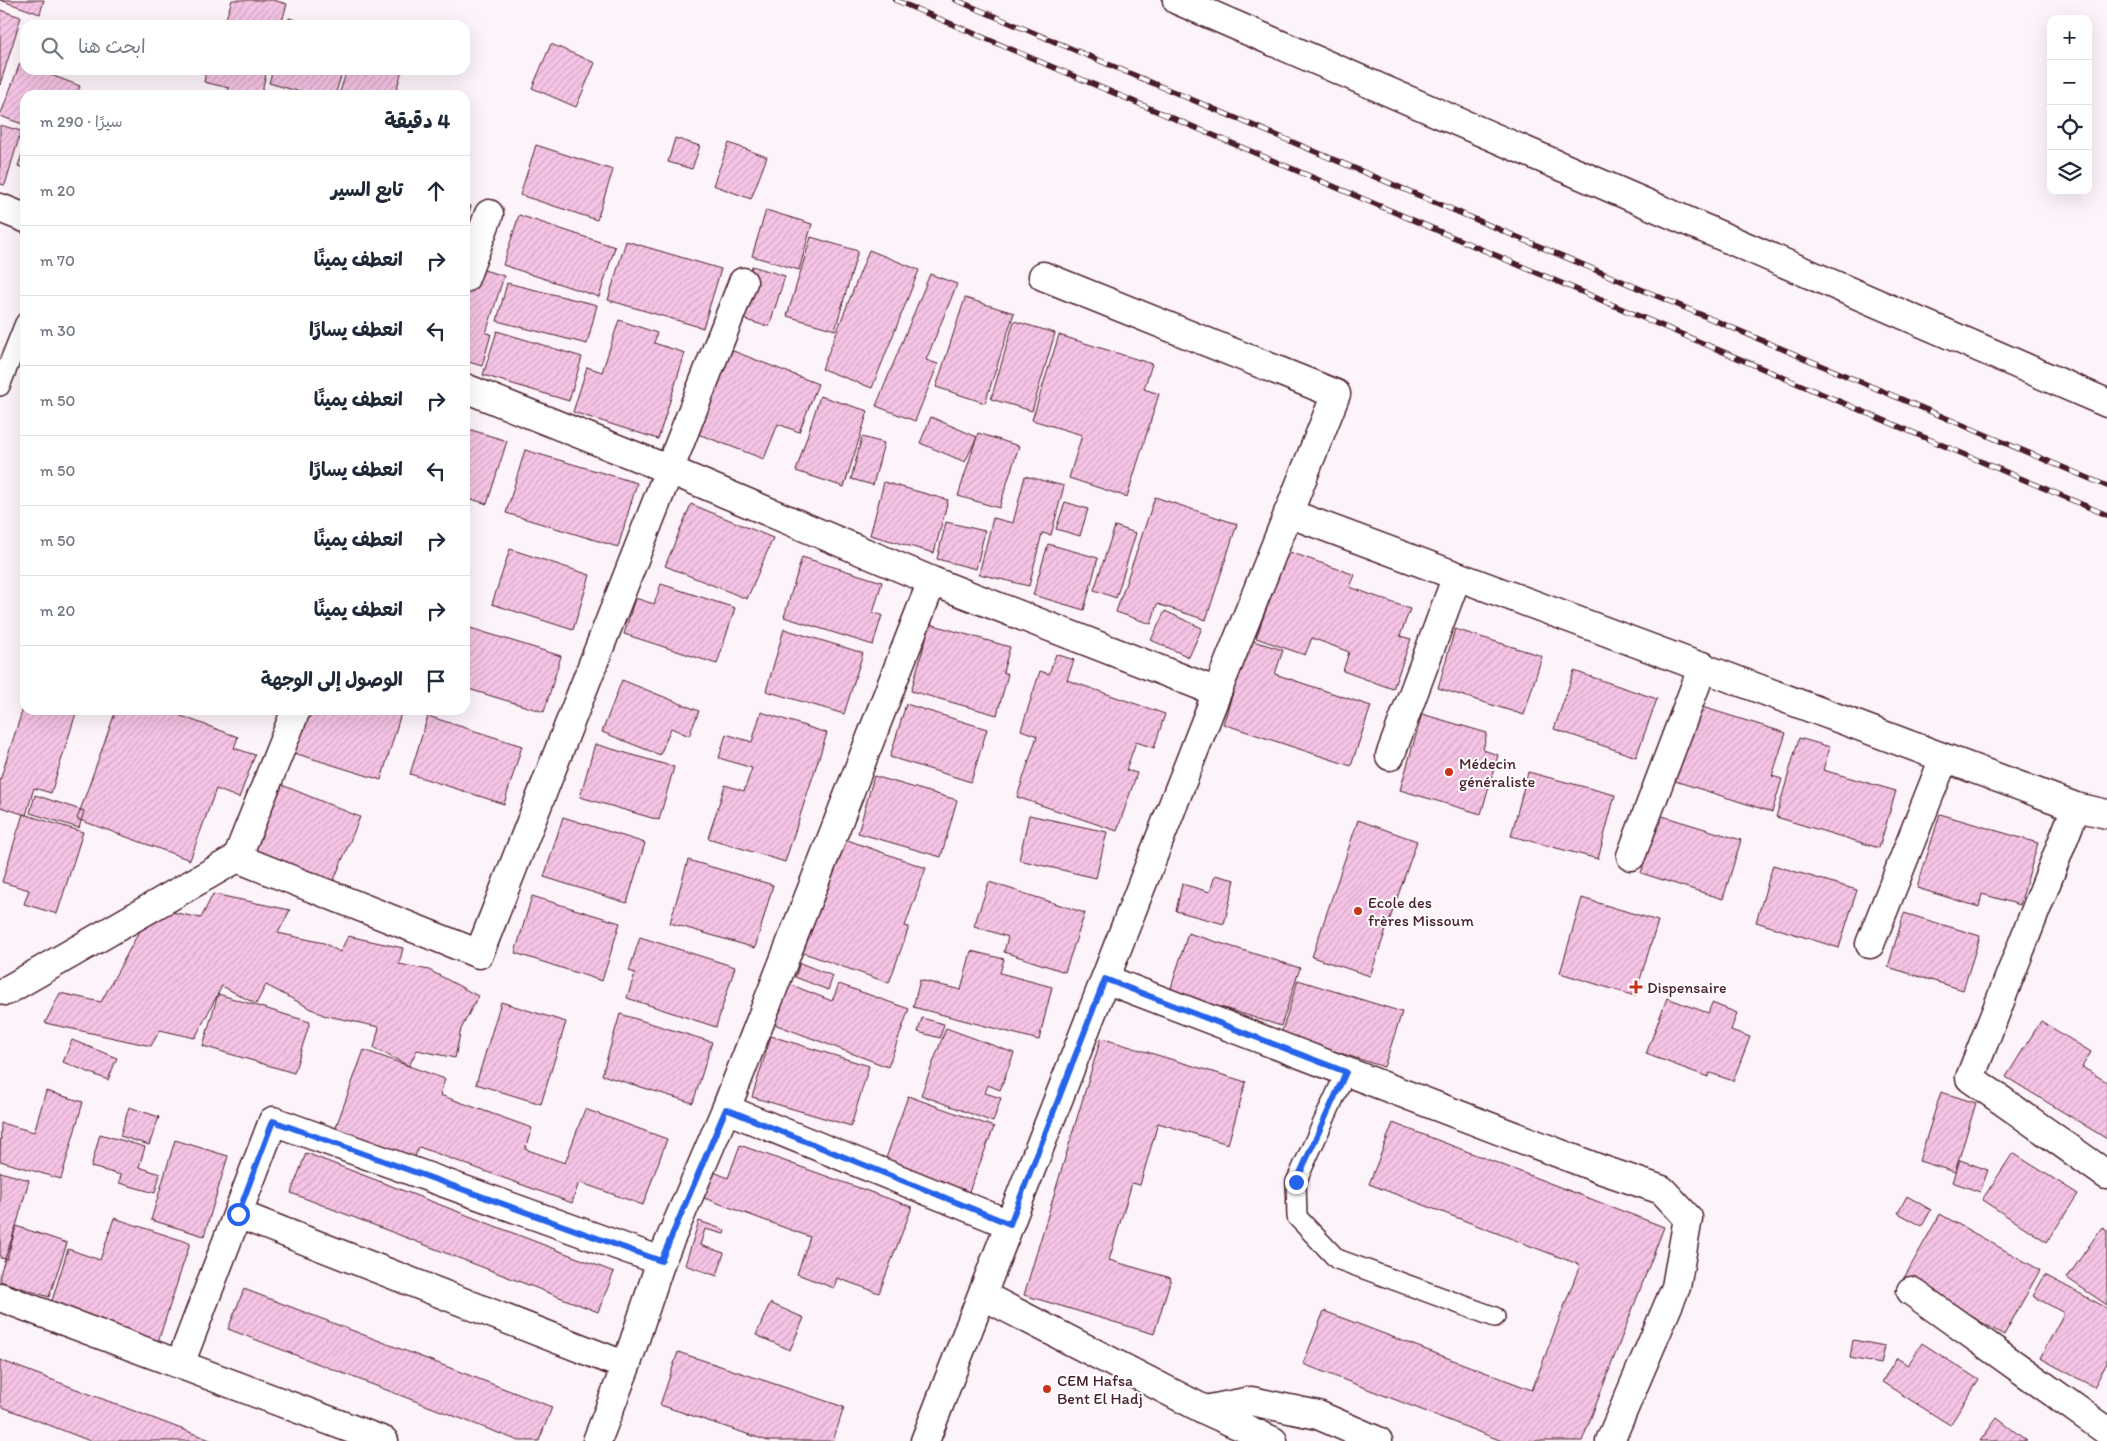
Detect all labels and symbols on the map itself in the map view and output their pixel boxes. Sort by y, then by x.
place label: Médecin généraliste [1459,754,1535,791]
marker: Médecin généraliste [1443,766,1455,778]
place label: Ecole des frères Missoum [1368,893,1474,930]
marker: Ecole des frères Missoum [1352,905,1364,917]
place label: Dispensaire [1647,978,1727,997]
marker: Dispensaire [1629,980,1643,994]
route end [1285,1171,1308,1194]
route start [227,1203,250,1226]
place label: CEM Hafsa Bent El Hadj [1057,1371,1143,1408]
marker: CEM Hafsa Bent El Hadj [1041,1383,1053,1395]

